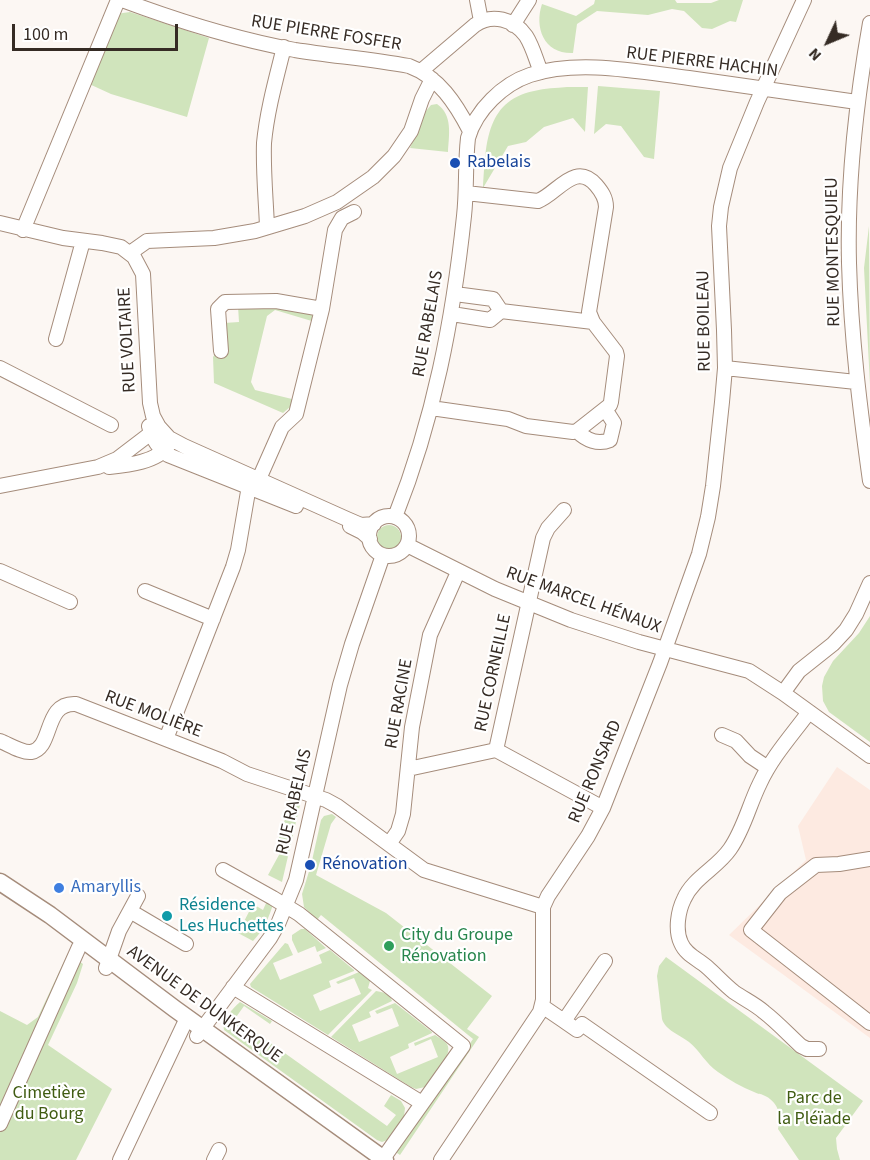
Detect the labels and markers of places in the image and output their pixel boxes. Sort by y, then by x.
place label: Rabelais [467,152,531,174]
marker: Rabelais [448,156,462,170]
place label: Rénovation [322,854,408,876]
marker: Rénovation [303,858,317,872]
place label: Amaryllis [71,877,141,899]
marker: Amaryllis [52,881,66,895]
place label: Résidence Les Huchettes [179,895,284,938]
marker: Résidence Les Huchettes [160,909,174,923]
place label: City du Groupe Rénovation [401,925,513,968]
marker: City du Groupe Rénovation [382,939,396,953]

